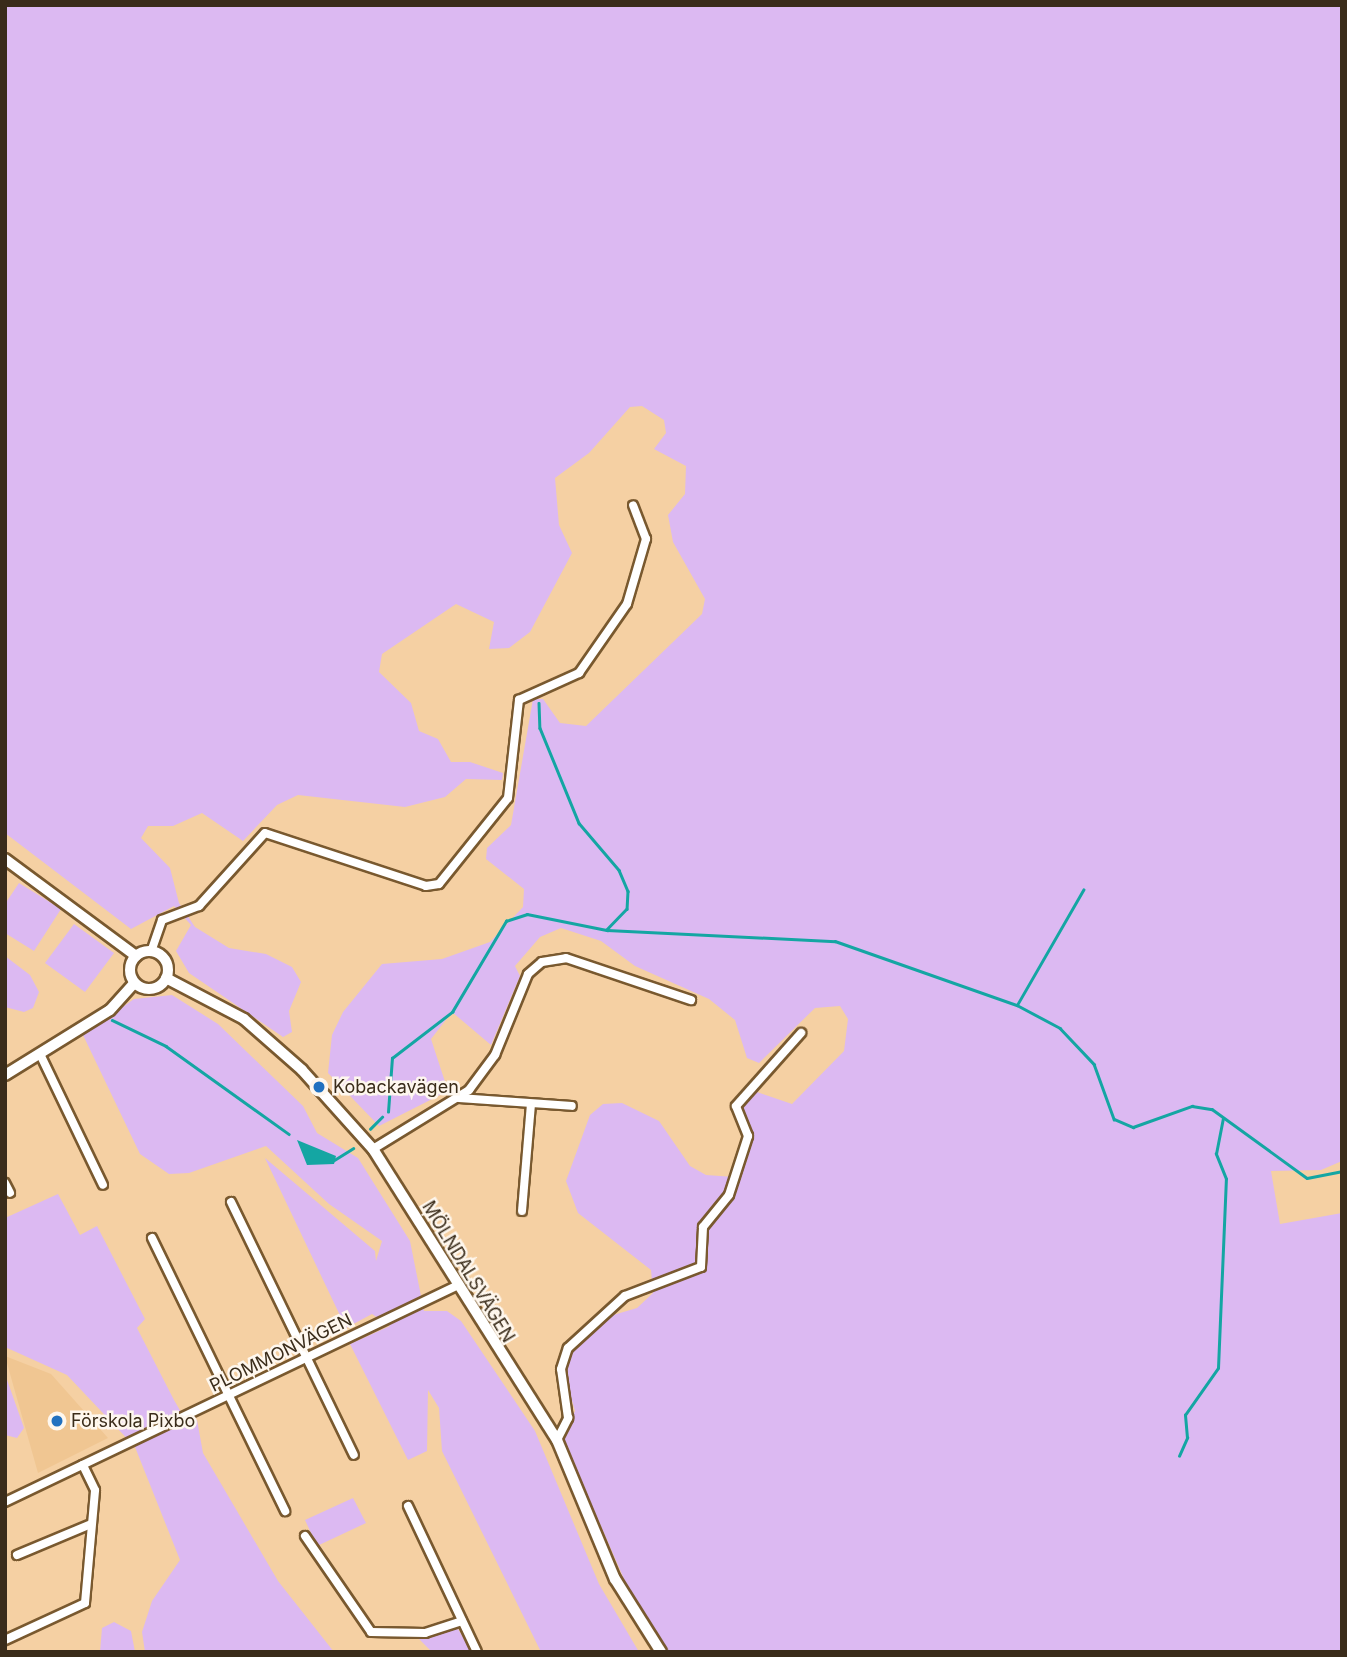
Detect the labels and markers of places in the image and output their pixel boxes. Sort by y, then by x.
place label: Kobackavägen [333,1076,459,1098]
marker: Kobackavägen [311,1079,327,1095]
place label: Förskola Pixbo [71,1410,195,1432]
marker: Förskola Pixbo [49,1413,65,1429]

